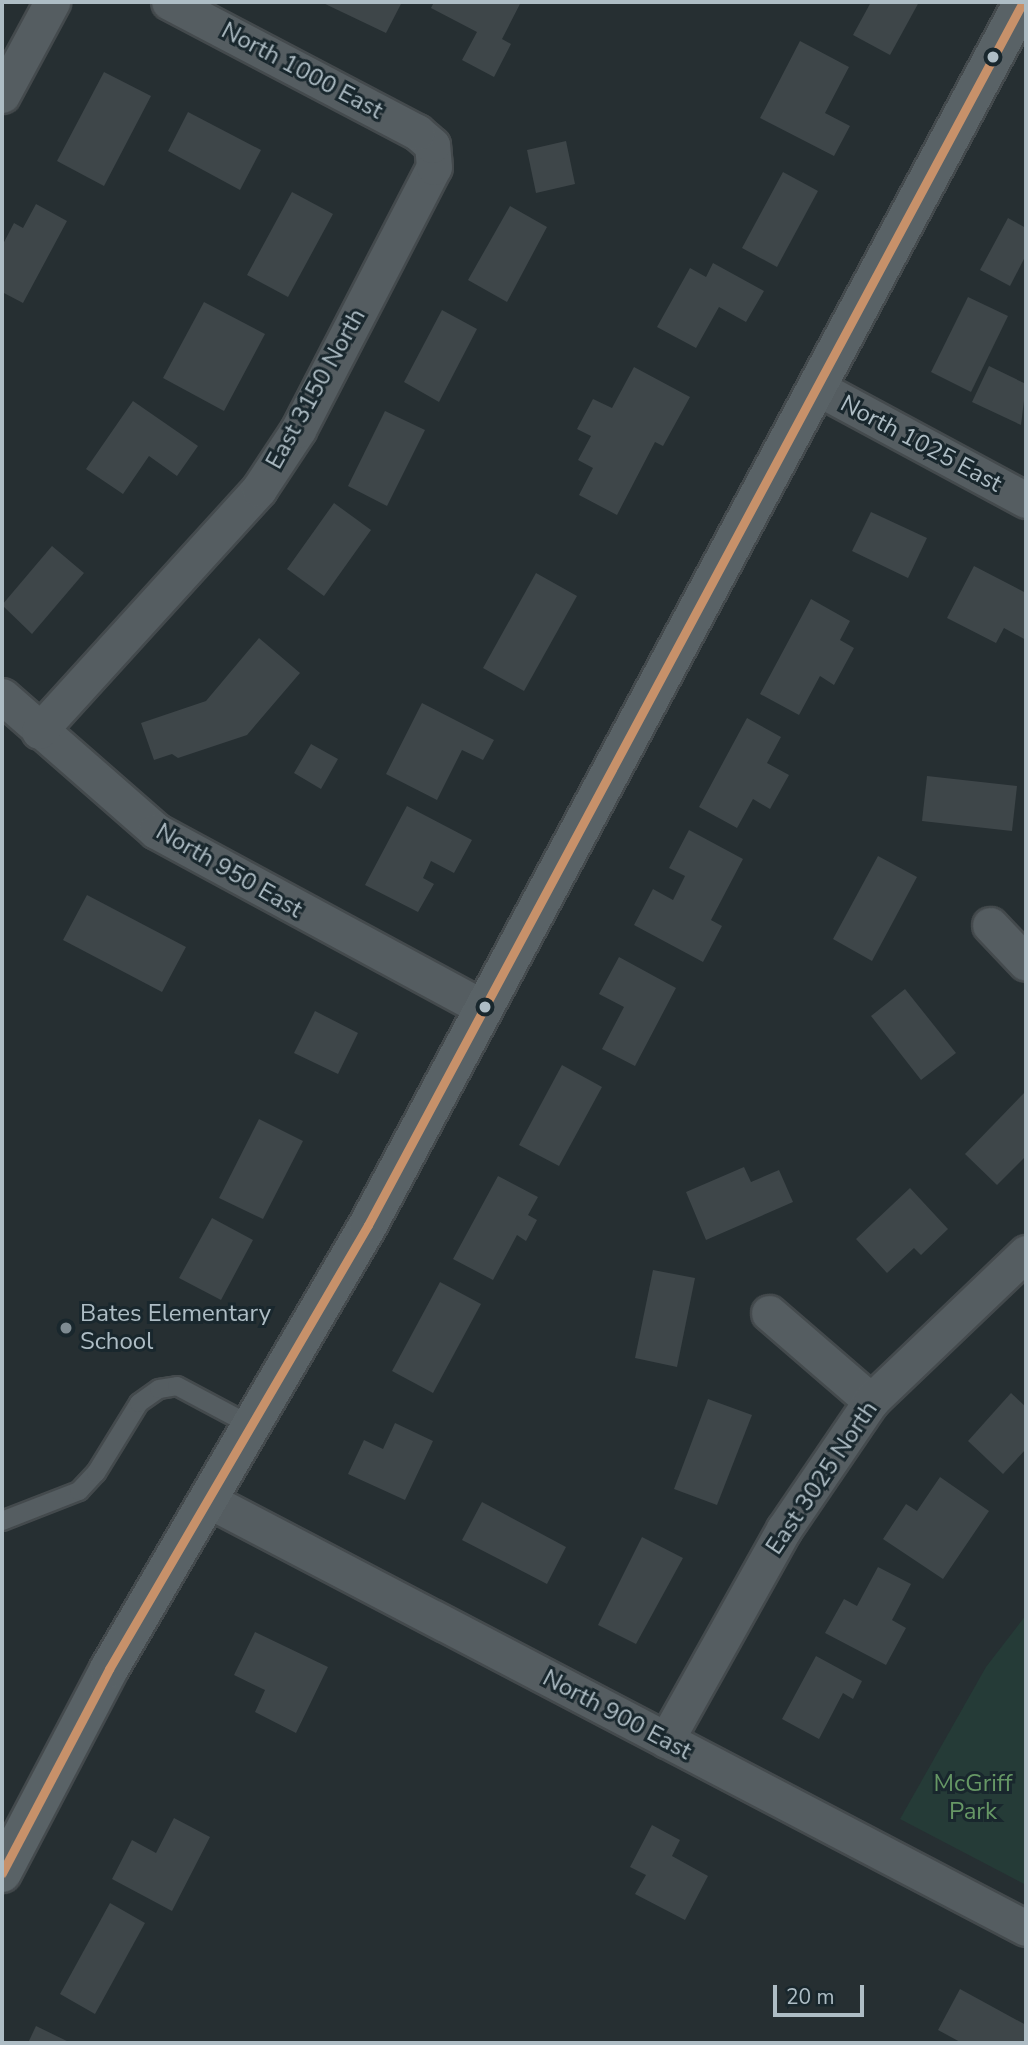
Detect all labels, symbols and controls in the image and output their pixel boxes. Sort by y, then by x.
street label: North 1000 East [216,16,388,126]
unlabelled marker [986,50,1000,64]
street label: East 3150 North [260,304,372,474]
street label: North 1025 East [835,389,1007,499]
street label: North 950 East [151,817,307,925]
unlabelled marker [478,1000,492,1014]
place label: Bates Elementary School [80,1300,271,1356]
marker: Bates Elementary School [58,1320,74,1336]
street label: East 3025 North [760,1396,884,1560]
street label: North 900 East [538,1664,696,1766]
park label: McGriff Park [934,1770,1012,1826]
scale bar [776,1972,867,2016]
text: 20 m [786,1983,835,2011]

